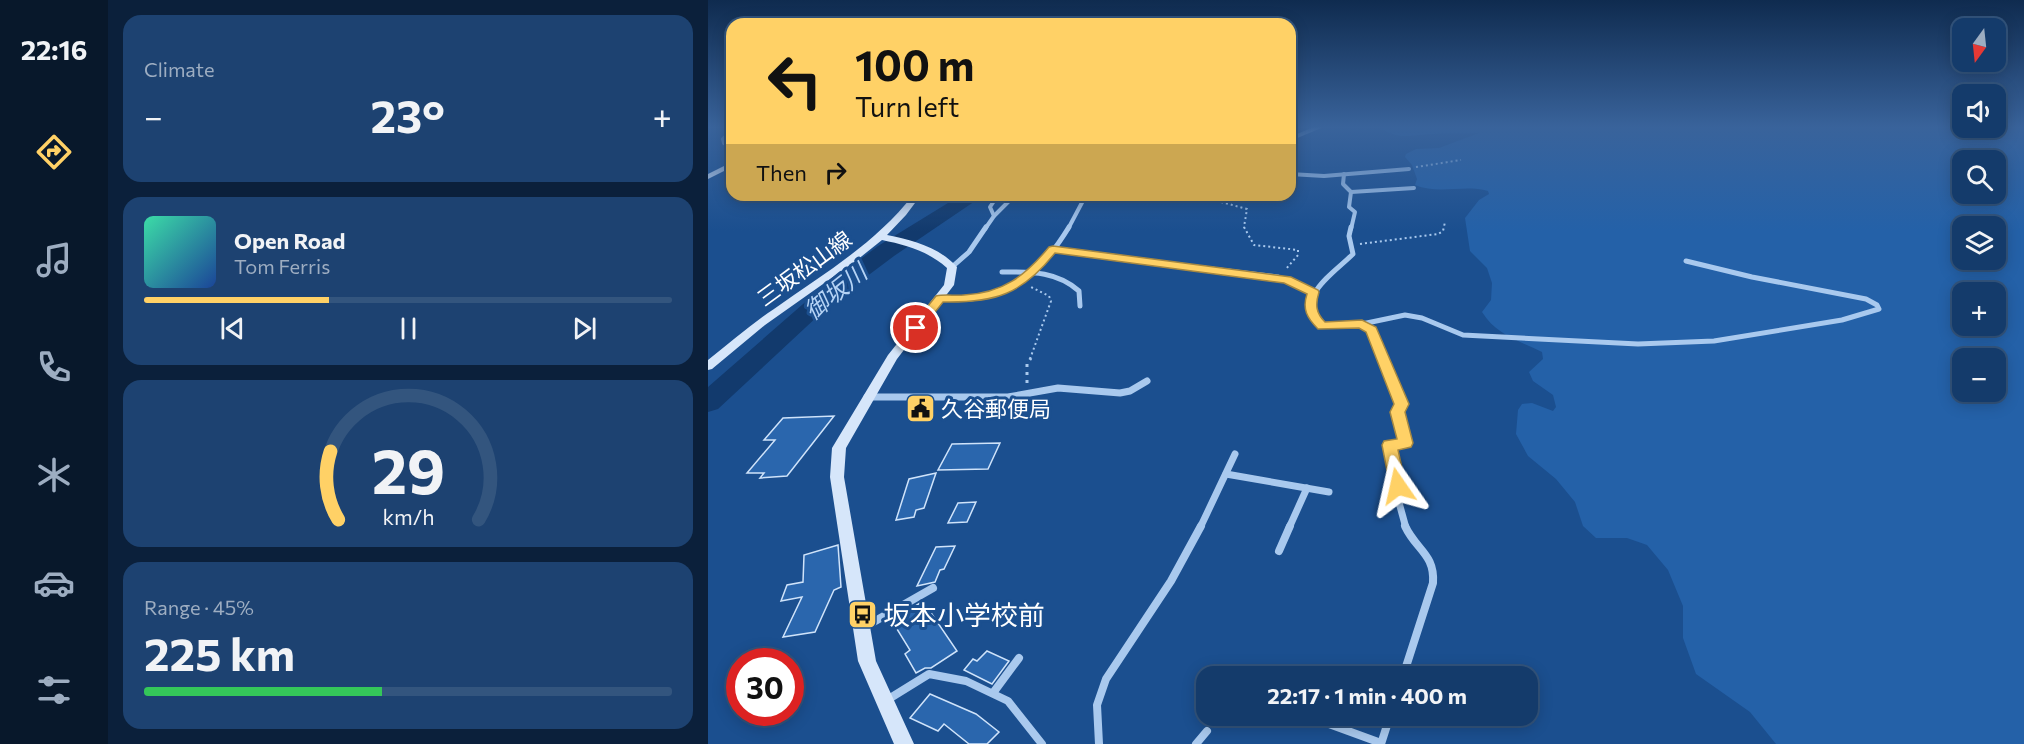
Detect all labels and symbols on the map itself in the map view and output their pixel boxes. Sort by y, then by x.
north arrow [1952,18,2006,72]
street label: 三坂松山線 [752,225,856,311]
water label: 御坂川 [798,255,874,325]
pin [890,302,941,353]
public building icon: 久谷郵便局 [904,392,936,424]
place label: 久谷郵便局 [941,395,1051,422]
position arrow [1366,454,1430,518]
bus stop icon: 坂本小学校前 [846,598,878,630]
place label: 坂本小学校前 [883,598,1045,631]
speed limit sign: 30 [726,648,804,726]

